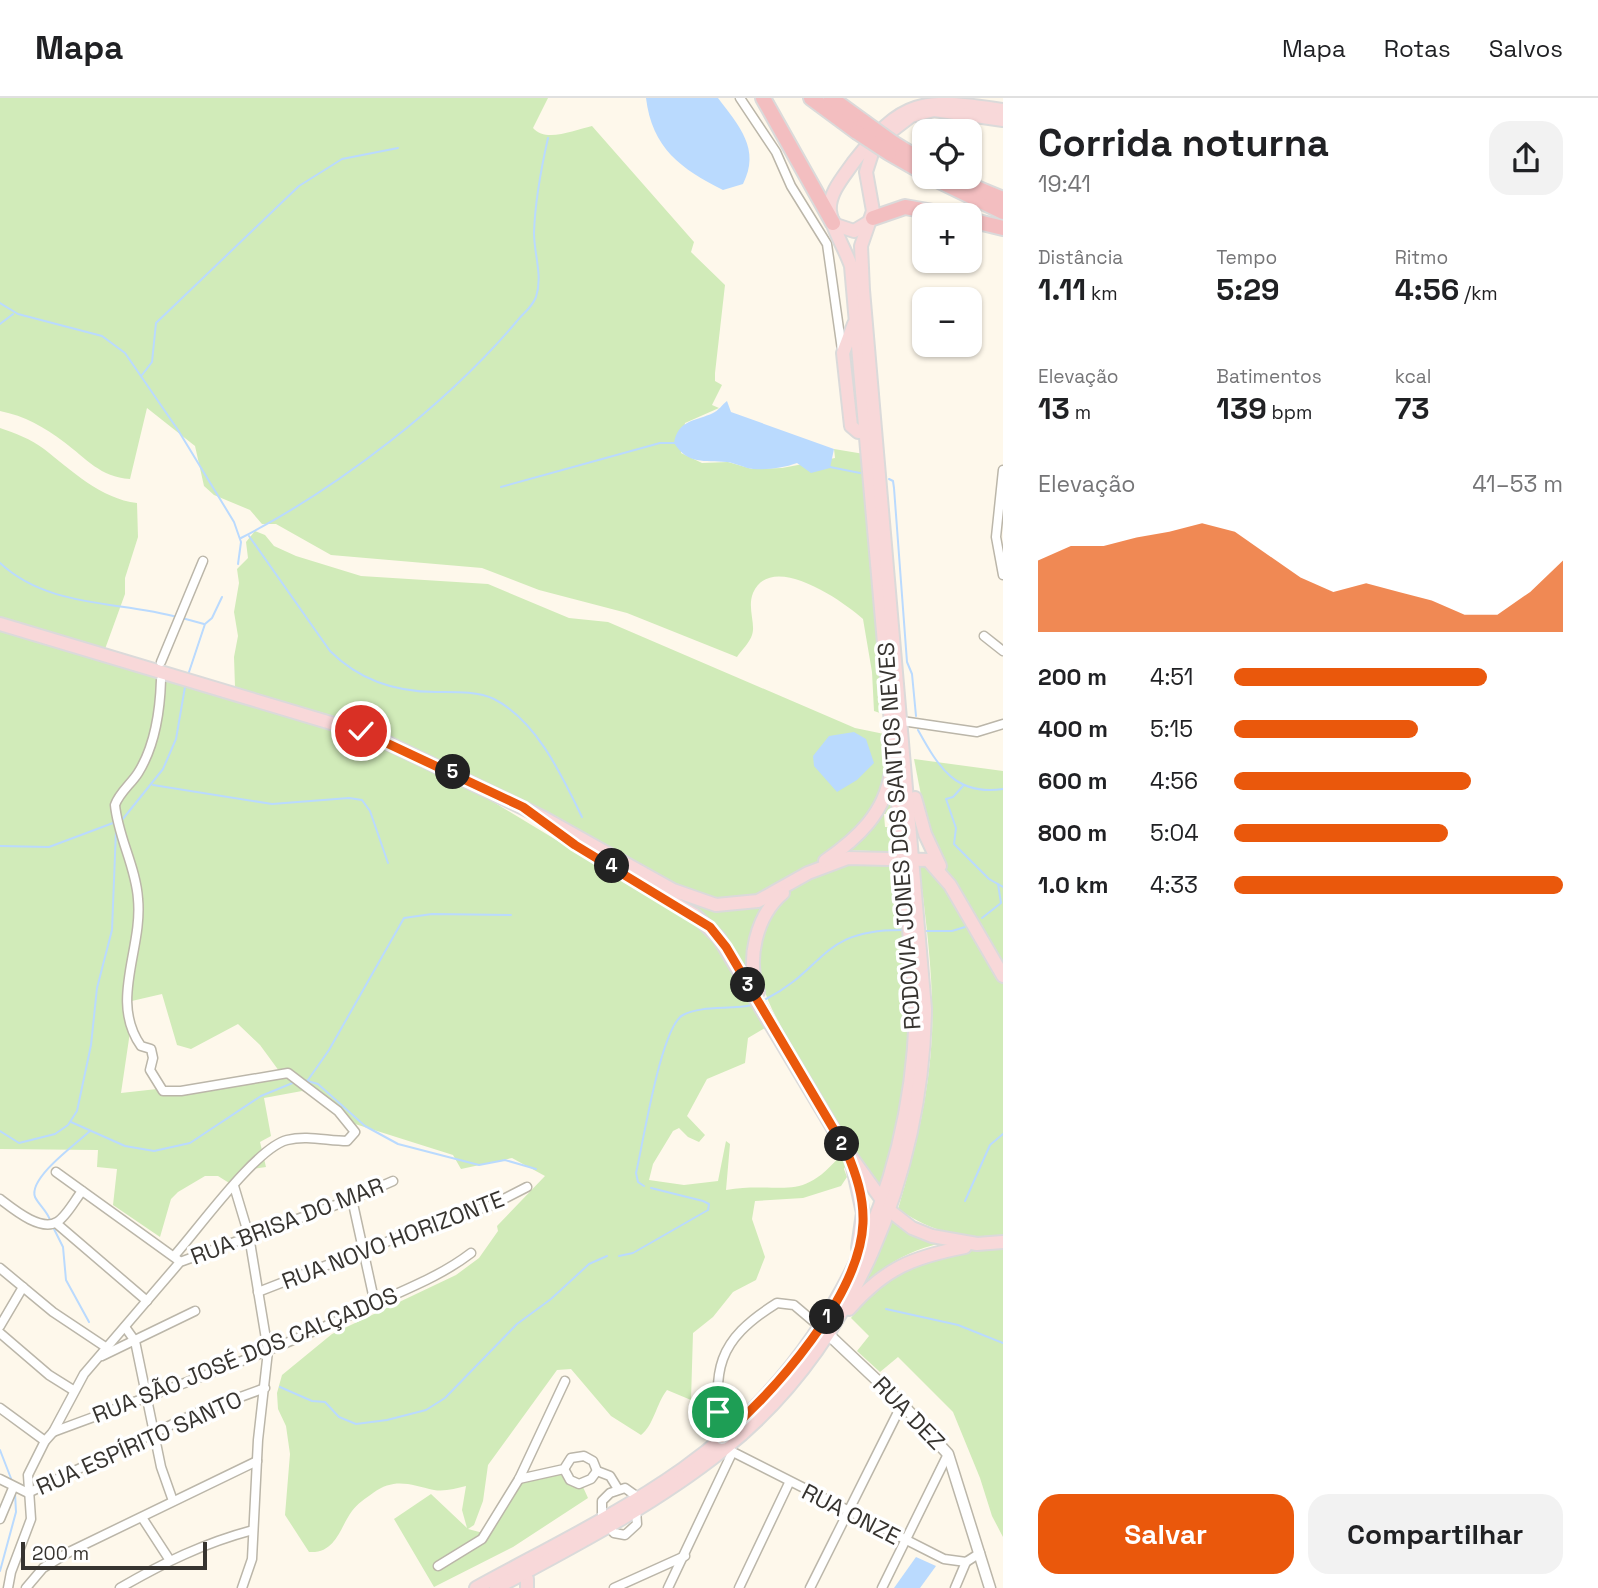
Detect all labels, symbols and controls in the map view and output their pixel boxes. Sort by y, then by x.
text: Mapa [35,27,123,69]
text: Mapa [1282,33,1346,64]
text: Rotas [1384,33,1451,64]
text: Salvos [1489,33,1563,64]
map controls [912,119,982,357]
button: locate [912,119,982,189]
text: Corrida noturna [1038,119,1329,167]
button: share [1489,121,1563,195]
text: 19:41 [1038,169,1091,199]
button: + [912,203,982,273]
text: Distância [1038,245,1123,270]
text: Tempo [1216,245,1277,270]
text: Ritmo [1395,245,1448,270]
text: 1.11 [1038,270,1086,309]
text: 5:29 [1216,270,1280,309]
text: 4:56 [1395,270,1459,309]
text: km [1086,281,1118,306]
text: /km [1459,281,1498,306]
button: − [912,287,982,357]
text: Elevação [1038,364,1119,389]
text: Batimentos [1216,364,1322,389]
text: kcal [1395,364,1431,389]
text: 13 [1038,389,1070,428]
text: 139 [1216,389,1267,428]
text: 73 [1395,389,1430,428]
text: m [1070,400,1091,425]
text: bpm [1267,400,1312,425]
text: Elevação [1038,469,1136,499]
text: 41–53 m [1472,469,1563,499]
street label: RODOVIA JONES DOS SANTOS NEVES [870,641,928,1031]
text: 200 m [1038,662,1107,692]
text: 4:51 [1150,662,1193,692]
pin [331,701,391,761]
icon: check [342,712,380,750]
text: 400 m [1038,714,1108,744]
text: 5:15 [1150,714,1193,744]
pin: 5 [435,754,470,790]
text: 5 [447,759,458,784]
text: 600 m [1038,766,1108,796]
text: 4:56 [1150,766,1198,796]
text: 800 m [1038,818,1107,848]
text: 5:04 [1150,818,1199,848]
pin: 4 [594,848,630,884]
text: 4 [605,853,618,878]
text: 1.0 km [1038,870,1108,900]
text: 4:33 [1150,870,1198,900]
pin: 3 [730,968,766,1002]
text: 3 [742,972,753,997]
pin: 2 [824,1126,860,1162]
text: 2 [836,1131,847,1156]
street label: RUA BRISA DO MAR [186,1170,388,1272]
street label: RUA NOVO HORIZONTE [278,1184,508,1296]
street label: RUA SÃO JOSÉ DOS CALÇADOS [88,1280,402,1430]
pin: 1 [810,1300,844,1334]
text: 1 [822,1304,831,1329]
street label: RUA DEZ [867,1370,951,1456]
pin [688,1382,748,1442]
street label: RUA ESPÍRITO SANTO [31,1384,247,1502]
icon: arrive [699,1393,737,1431]
street label: RUA ONZE [797,1476,905,1552]
button: Salvar [1038,1494,1294,1574]
button: Compartilhar [1308,1494,1563,1574]
scale bar [21,1539,206,1571]
text: 200 m [32,1541,89,1566]

